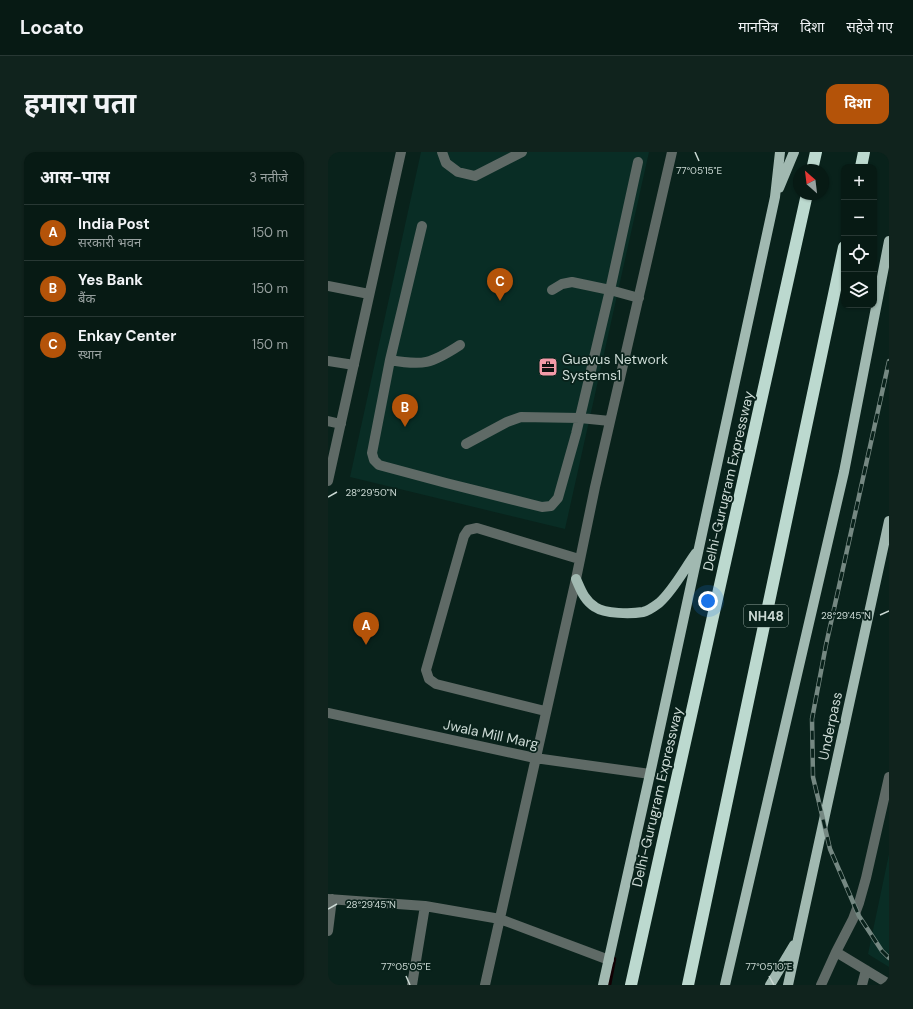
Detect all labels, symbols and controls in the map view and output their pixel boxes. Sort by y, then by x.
text: Locato [20,15,84,40]
text: मानचित्र [738,18,778,36]
text: दिशा [800,18,824,36]
text: सहेजे गए [846,18,893,36]
button: दिशा [826,84,889,124]
text: हमारा पता [24,85,136,122]
text: 77°05'15"E [676,164,722,177]
north arrow [793,164,829,200]
map controls [841,164,877,308]
button: + [841,164,877,200]
text: आस-पास [40,166,110,188]
text: 3 नतीजे [249,169,288,186]
button: − [841,200,877,236]
text: India Post [78,214,150,234]
text: A [48,224,58,241]
text: 150 m [252,224,288,241]
text: सरकारी भवन [78,234,141,251]
button: locate [841,236,877,272]
pin: C [487,268,513,301]
text: Yes Bank [78,270,143,290]
button: layers [841,272,877,308]
text: B [49,280,57,297]
text: 150 m [252,280,288,297]
text: बैंक [78,290,95,307]
text: Enkay Center [78,326,176,346]
text: C [48,336,58,353]
text: 150 m [252,336,288,353]
text: स्थान [78,346,102,363]
place label: Guavus Network Systems1 [562,350,668,384]
office icon: Guavus Network Systems1 [537,356,559,378]
street label: Delhi-Gurugram Expressway [699,389,758,573]
pin: B [392,394,418,427]
text: 28°29'50"N [345,486,397,499]
your location [698,591,718,611]
road number: NH48 [744,605,788,627]
text: 28°29'45"N [821,609,871,622]
pin: A [353,612,379,645]
street label: Underpass [814,690,846,762]
street label: Delhi-Gurugram Expressway [628,705,687,889]
street label: Jwala Mill Marg [442,715,540,753]
text: 28°29'45"N [346,898,396,911]
text: 77°05'05"E [381,960,431,973]
text: 77°05'10"E [746,960,793,973]

